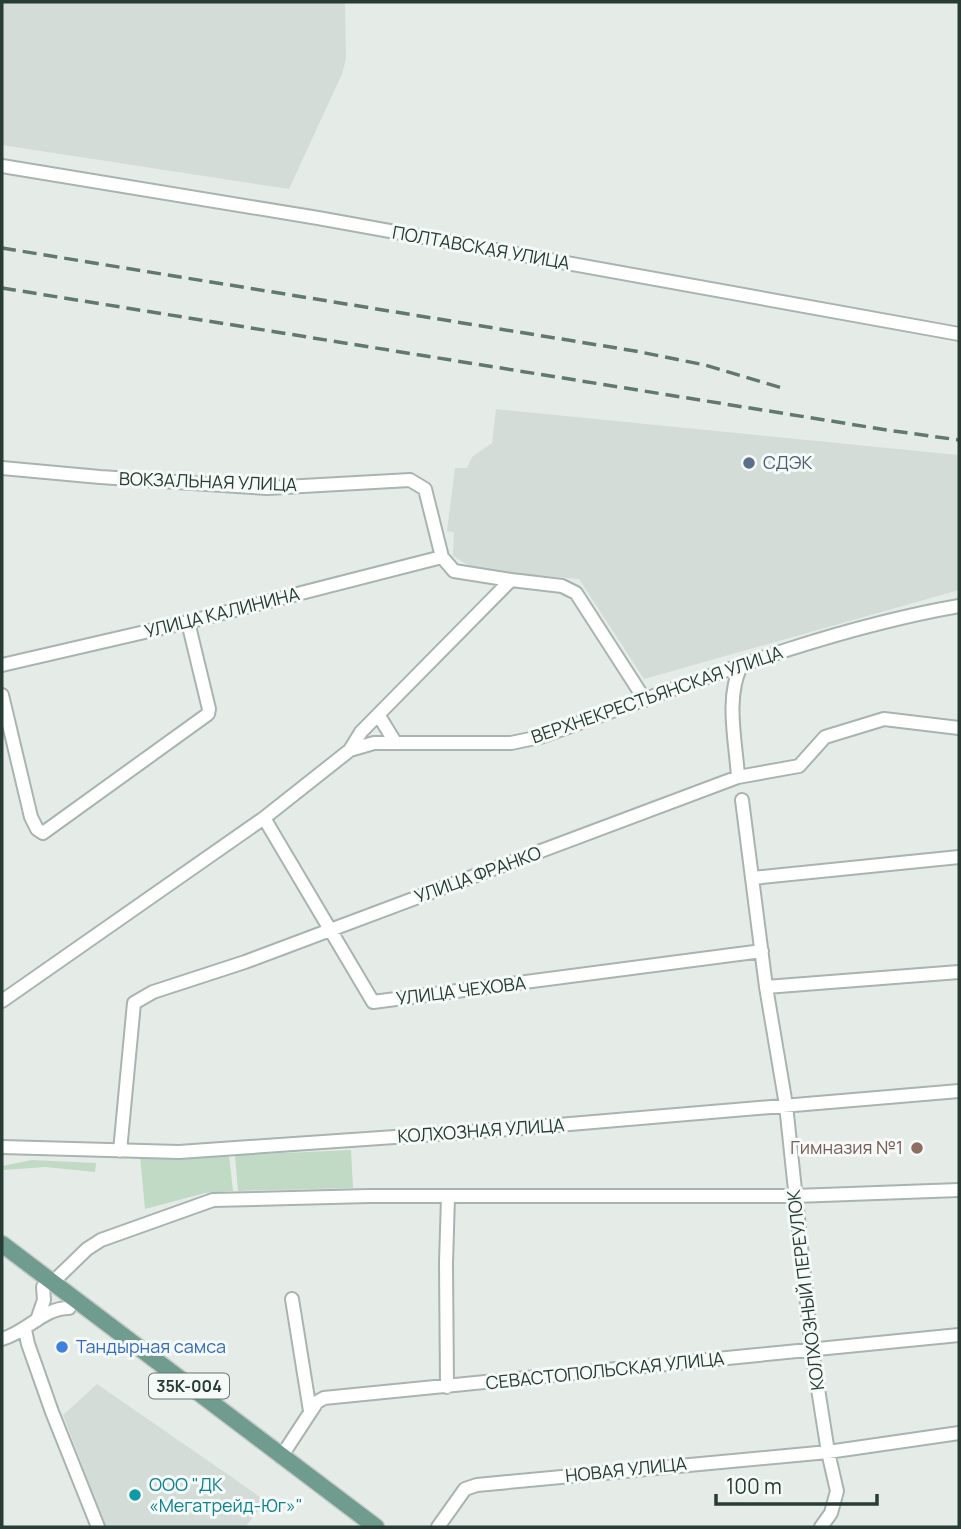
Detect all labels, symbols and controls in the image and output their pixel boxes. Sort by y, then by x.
street label: ПОЛТАВСКАЯ УЛИЦА [391,220,572,275]
place label: СДЭК [763,450,812,474]
marker: СДЭК [741,455,757,471]
street label: ВОКЗАЛЬНАЯ УЛИЦА [118,466,298,496]
street label: УЛИЦА КАЛИНИНА [142,581,302,643]
street label: ВЕРХНЕКРЕСТЬЯНСКАЯ УЛИЦА [528,639,786,748]
street label: УЛИЦА ФРАНКО [411,840,544,908]
street label: УЛИЦА ЧЕХОВА [395,970,528,1010]
street label: КОЛХОЗНАЯ УЛИЦА [397,1112,566,1148]
place label: Гимназия №1 [790,1135,903,1159]
marker: Гимназия №1 [909,1140,925,1156]
street label: КОЛХОЗНЫЙ ПЕРЕУЛОК [781,1188,829,1392]
place label: Тандырная самса [76,1334,226,1358]
marker: Тандырная самса [54,1339,70,1355]
street label: СЕВАСТОПОЛЬСКАЯ УЛИЦА [484,1345,726,1394]
road number: 35К-004 [149,1374,229,1398]
street label: НОВАЯ УЛИЦА [564,1451,688,1487]
scale bar [716,1462,877,1506]
place label: ООО "ДК «Мегатрейд-Юг»" [149,1472,303,1517]
text: 100 m [726,1472,782,1500]
marker: ООО "ДК «Мегатрейд-Юг»" [127,1487,143,1503]

